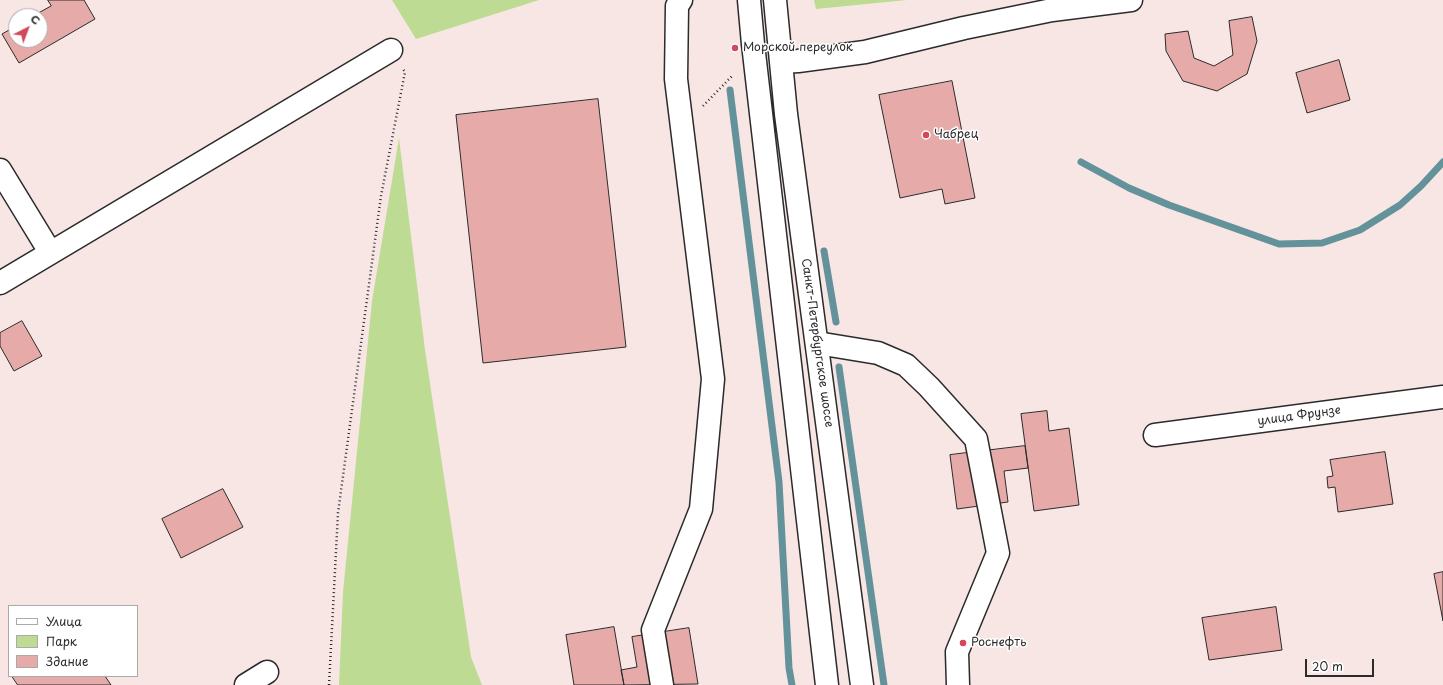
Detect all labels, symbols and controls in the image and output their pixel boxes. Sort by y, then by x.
north arrow [8,8,48,48]
text: С [27,10,44,29]
place label: Морской переулок [743,41,853,55]
marker: Морской переулок [730,43,740,53]
place label: Чабрец [934,128,978,142]
marker: Чабрец [921,130,931,140]
street label: Санкт-Петербургское шоссе [798,258,836,428]
street label: улица Фрунзе [1256,403,1342,429]
legend [8,605,138,677]
text: Улица [46,612,82,630]
text: Парк [46,632,77,650]
place label: Роснефть [971,636,1026,650]
marker: Роснефть [958,638,968,648]
scale bar [1307,651,1376,677]
text: Здание [46,652,88,670]
text: 20 m [1312,657,1343,675]

